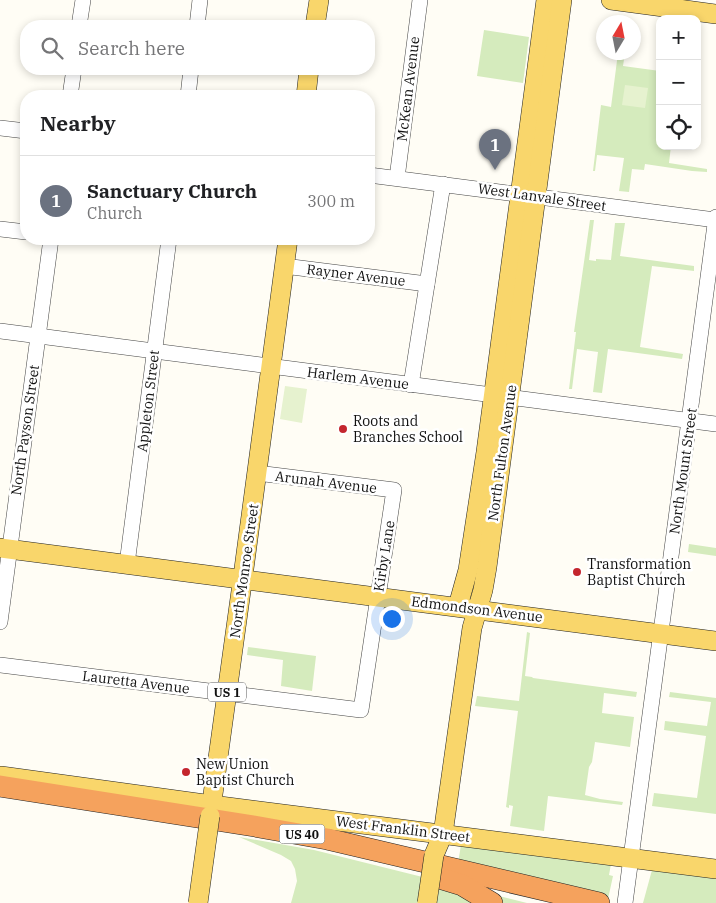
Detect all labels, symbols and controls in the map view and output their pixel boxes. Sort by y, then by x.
north arrow [596,15,641,60]
map controls [656,15,701,150]
button: + [656,15,701,60]
search box [20,20,375,75]
icon: search [38,34,66,62]
street label: McKean Avenue [393,35,423,143]
text: Search here [78,36,185,60]
button: − [656,60,701,105]
button: locate [656,105,701,150]
text: Nearby [40,109,116,137]
pin: 1 [479,129,511,170]
text: Sanctuary Church [87,179,257,203]
street label: West Lanvale Street [477,179,607,215]
text: 1 [51,191,61,211]
text: 300 m [307,191,355,211]
text: Church [87,203,143,223]
street label: Rayner Avenue [306,260,406,290]
street label: Appleton Street [133,349,163,453]
street label: Harlem Avenue [306,363,410,393]
street label: North Payson Street [7,364,43,496]
street label: North Fulton Avenue [484,384,520,522]
street label: North Mount Street [665,407,701,535]
place label: Roots and Branches School [353,412,463,446]
marker: Roots and Branches School [337,423,349,435]
street label: Arunah Avenue [274,467,378,497]
street label: North Monroe Street [226,503,262,639]
street label: Kirby Lane [369,519,399,593]
place label: Transformation Baptist Church [587,555,691,589]
marker: Transformation Baptist Church [571,566,583,578]
street label: Edmondson Avenue [410,592,544,626]
your location [379,606,405,632]
street label: Lauretta Avenue [81,666,191,698]
road number: US 1 [208,682,246,702]
place label: New Union Baptist Church [196,755,295,789]
marker: New Union Baptist Church [180,766,192,778]
street label: West Franklin Street [335,812,471,846]
road number: US 40 [280,824,324,844]

